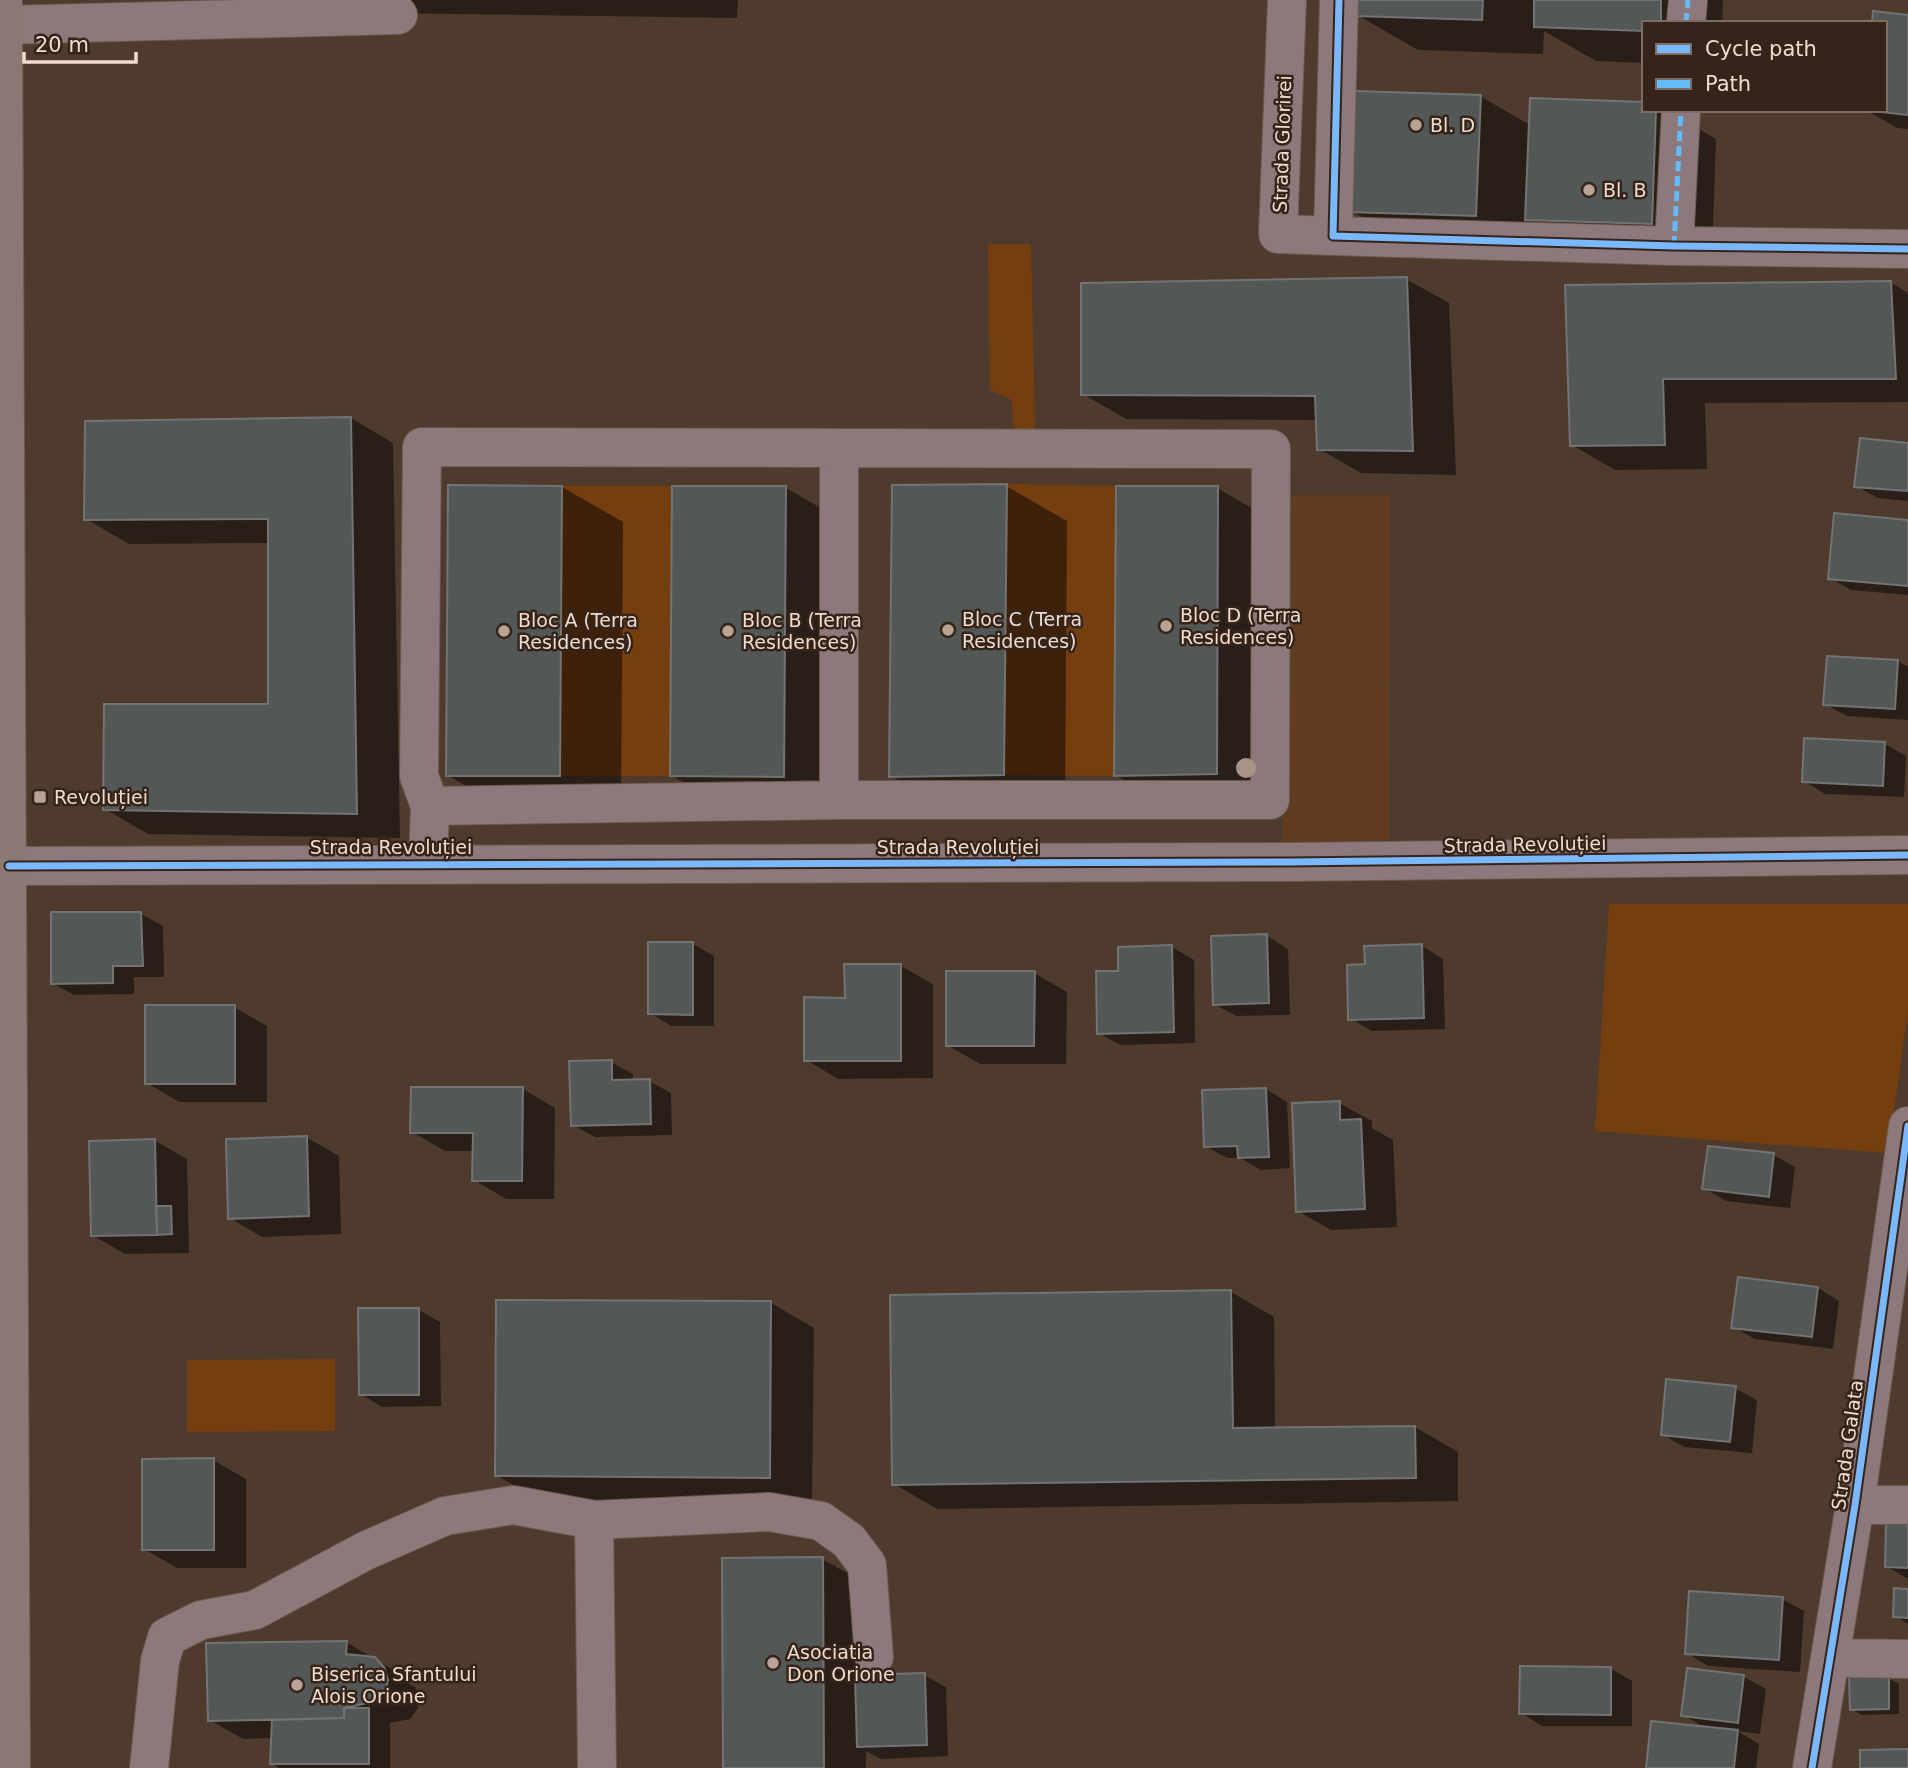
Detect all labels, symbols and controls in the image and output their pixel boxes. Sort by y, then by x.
scale bar [24,21,136,65]
legend [1642,21,1887,112]
text: 20 m [35,33,89,57]
text: Cycle path [1705,37,1817,61]
text: Path [1705,72,1751,96]
street label: Strada Glorirei [1269,75,1295,213]
place label: Bl. D [1430,114,1475,136]
marker: Bl. D [1408,117,1424,133]
place label: Bl. B [1603,179,1646,201]
marker: Bl. B [1581,182,1597,198]
place label: Bloc D (Terra Residences) [1180,604,1302,648]
place label: Bloc C (Terra Residences) [962,608,1082,652]
place label: Bloc A (Terra Residences) [518,609,638,653]
place label: Bloc B (Terra Residences) [742,609,862,653]
marker: Bloc D (Terra Residences) [1158,618,1174,634]
marker: Bloc C (Terra Residences) [940,622,956,638]
marker: Bloc A (Terra Residences) [496,623,512,639]
marker: Bloc B (Terra Residences) [720,623,736,639]
place label: Revoluției [54,786,148,809]
marker: Revoluției [32,789,48,805]
street label: Strada Revoluției [1444,832,1607,857]
street label: Strada Revoluției [310,836,472,859]
street label: Strada Revoluției [877,836,1039,859]
street label: Strada Galata [1827,1379,1867,1511]
place label: Asociatia Don Orione [787,1641,895,1685]
marker: Asociatia Don Orione [765,1655,781,1671]
place label: Biserica Sfantului Alois Orione [311,1663,477,1707]
marker: Biserica Sfantului Alois Orione [289,1677,305,1693]

